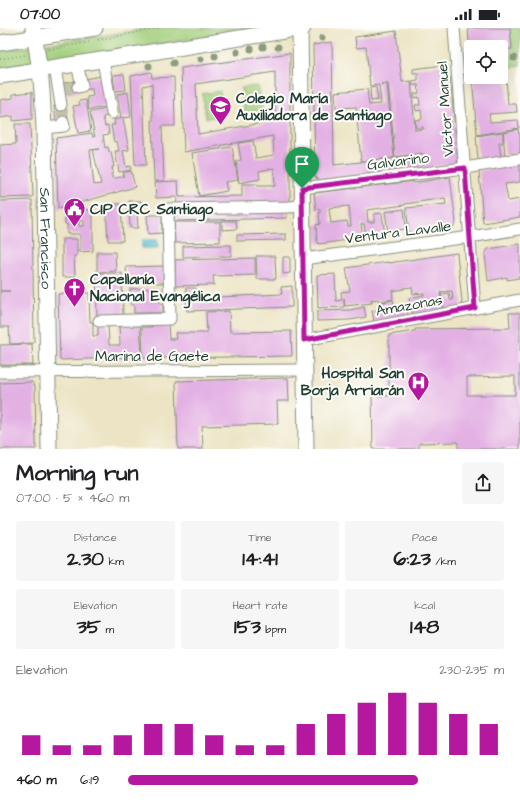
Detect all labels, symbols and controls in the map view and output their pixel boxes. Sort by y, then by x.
text: 07:00 [20,4,60,25]
map controls [464,40,508,84]
button: locate [464,40,508,84]
street label: Víctor Manuel [432,61,459,157]
place label: Colegio María Auxiliadora de Santiago [236,88,392,128]
school or university icon: Colegio María Auxiliadora de Santiago [208,94,234,127]
pin [285,147,319,188]
street label: Galvarino [366,147,431,176]
icon: arrive [291,153,313,175]
street label: San Francisco [34,187,57,290]
public building icon: CIP CRC Santiago [61,196,87,229]
place label: CIP CRC Santiago [90,199,214,222]
street label: Ventura Lavalle [344,216,452,249]
place label: Capellanía Nacional Evangélica [90,269,220,309]
church icon: Capellanía Nacional Evangélica [61,275,87,308]
street label: Amazonas [374,289,445,322]
street label: Marina de Gaete [95,346,209,367]
place label: Hospital San Borja Arriarán [301,363,405,401]
hospital icon: Hospital San Borja Arriarán [406,369,432,402]
text: Morning run [16,458,139,489]
button: share [462,462,504,504]
text: 07:00 · 5 × 460 m [16,489,129,507]
text: Distance [74,530,117,545]
text: Time [248,530,272,545]
text: Pace [412,530,437,545]
text: 2.30 [67,545,104,573]
text: 14:41 [242,545,278,573]
text: 6:23 [394,545,431,573]
text: km [104,554,124,569]
text: /km [431,554,456,569]
text: Elevation [74,598,117,613]
text: Heart rate [232,598,288,613]
text: kcal [414,598,435,613]
text: 35 [77,613,101,641]
text: 153 [234,613,261,641]
text: 148 [410,613,439,641]
text: m [101,622,114,637]
text: bpm [261,622,286,637]
text: Elevation [16,661,67,679]
text: 230–235 m [439,661,504,679]
text: 460 m [16,771,57,789]
text: 6:19 [80,771,99,789]

